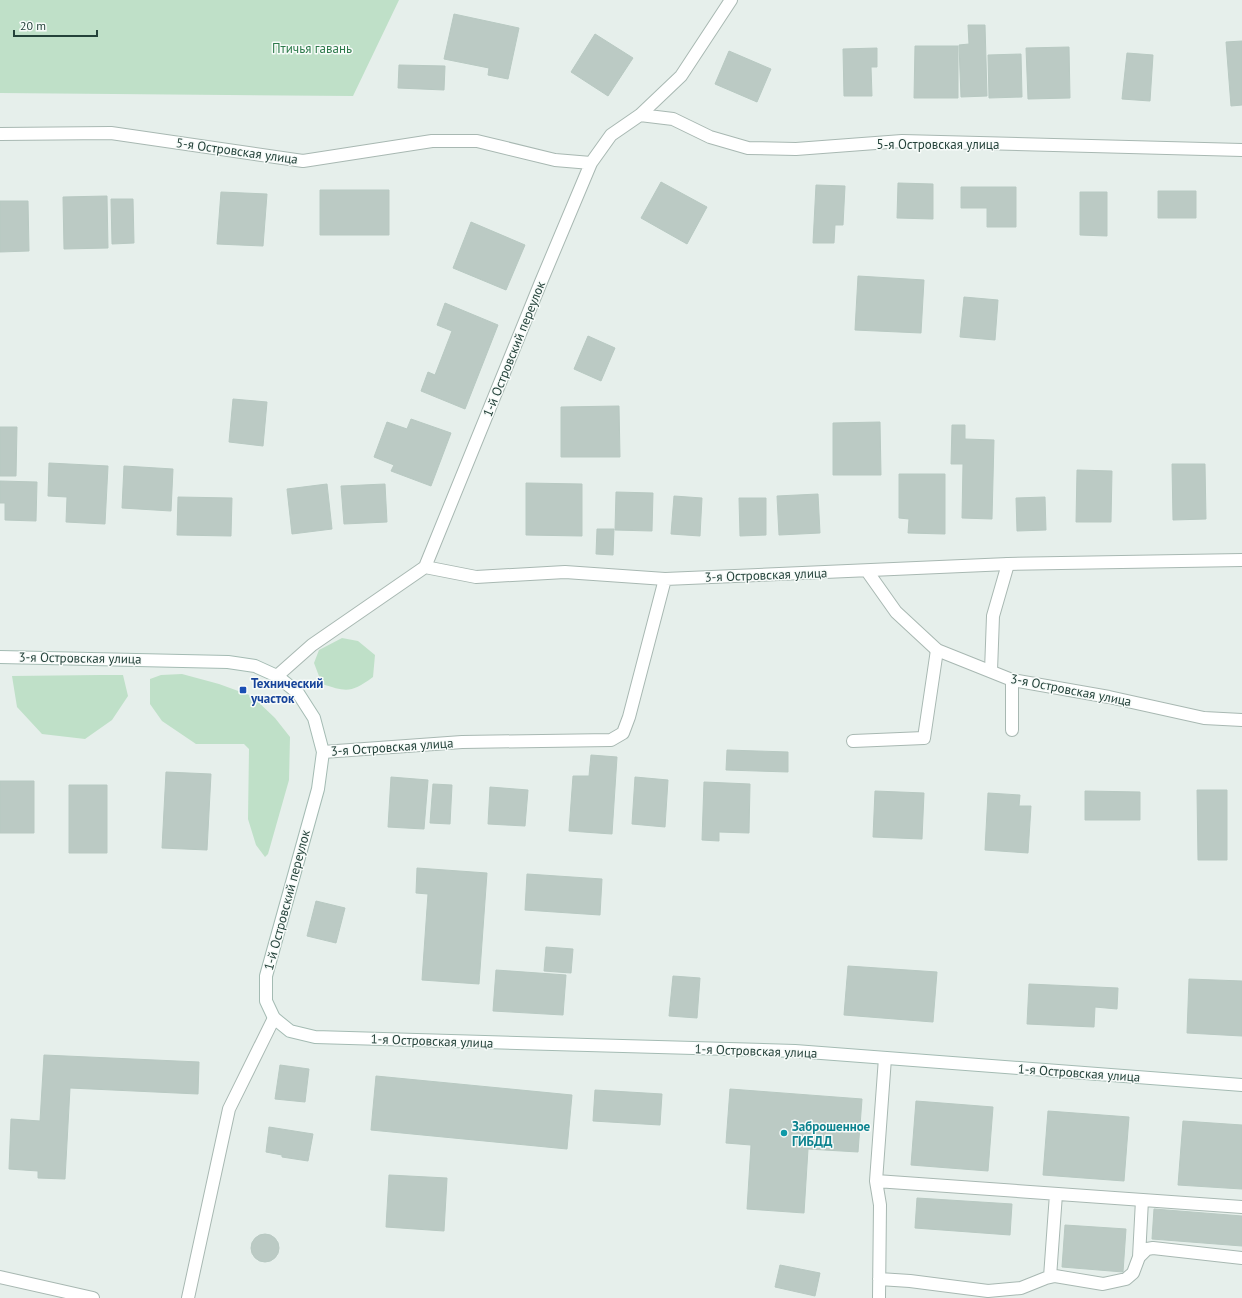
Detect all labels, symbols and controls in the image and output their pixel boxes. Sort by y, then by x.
scale bar [14,12,97,38]
text: 20 m [20,18,46,33]
park label: Птичья гавань [272,40,352,57]
street label: 5-я Островская улица [175,134,299,168]
street label: 5-я Островская улица [877,136,999,153]
street label: 1-й Островский переулок [479,278,549,419]
street label: 3-я Островская улица [704,564,828,586]
street label: 3-я Островская улица [18,648,142,668]
street label: 3-я Островская улица [1009,670,1133,710]
place label: Технический участок [250,675,323,707]
marker: Технический участок [238,685,248,695]
street label: 3-я Островская улица [330,734,454,760]
street label: 1-й Островский переулок [260,827,314,972]
street label: 1-я Островская улица [370,1030,494,1052]
street label: 1-я Островская улица [694,1040,818,1062]
street label: 1-я Островская улица [1017,1060,1141,1086]
place label: Заброшенное ГИБДД [792,1118,871,1150]
marker: Заброшенное ГИБДД [779,1128,789,1138]

